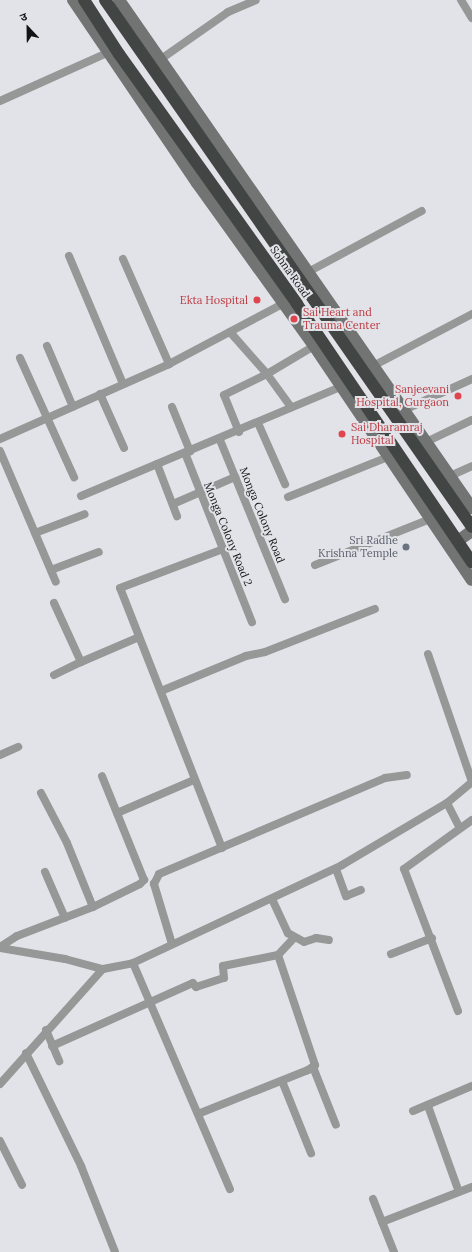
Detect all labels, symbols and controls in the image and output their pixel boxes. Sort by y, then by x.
north arrow [8,8,48,48]
text: उ [18,9,29,25]
street label: Sohna Road [267,244,313,300]
place label: Ekta Hospital [180,293,248,307]
marker: Ekta Hospital [251,294,263,306]
place label: Sai Heart and Trauma Center [303,306,380,332]
marker: Sai Heart and Trauma Center [288,313,300,325]
place label: Sanjeevani Hospital, Gurgaon [356,383,449,409]
marker: Sanjeevani Hospital, Gurgaon [452,390,464,402]
place label: Sai Dharamraj Hospital [351,421,423,447]
marker: Sai Dharamraj Hospital [336,428,348,440]
street label: Monga Colony Road [237,465,287,565]
street label: Monga Colony Road 2 [201,480,255,588]
place label: Sri Radhe Krishna Temple [318,534,398,560]
marker: Sri Radhe Krishna Temple [401,542,411,552]

